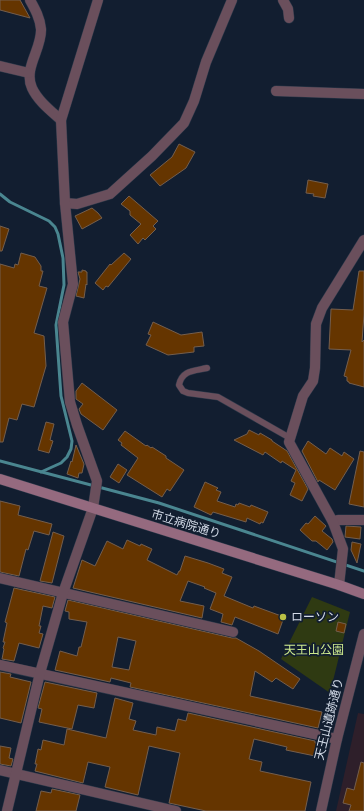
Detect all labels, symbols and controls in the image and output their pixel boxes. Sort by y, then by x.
street label: 市立病院通り [150,507,222,541]
place label: ローソン [291,610,339,624]
marker: ローソン [278,612,288,622]
park label: 天王山公園 [284,643,344,657]
street label: 天王山遺跡通り [312,677,346,761]

